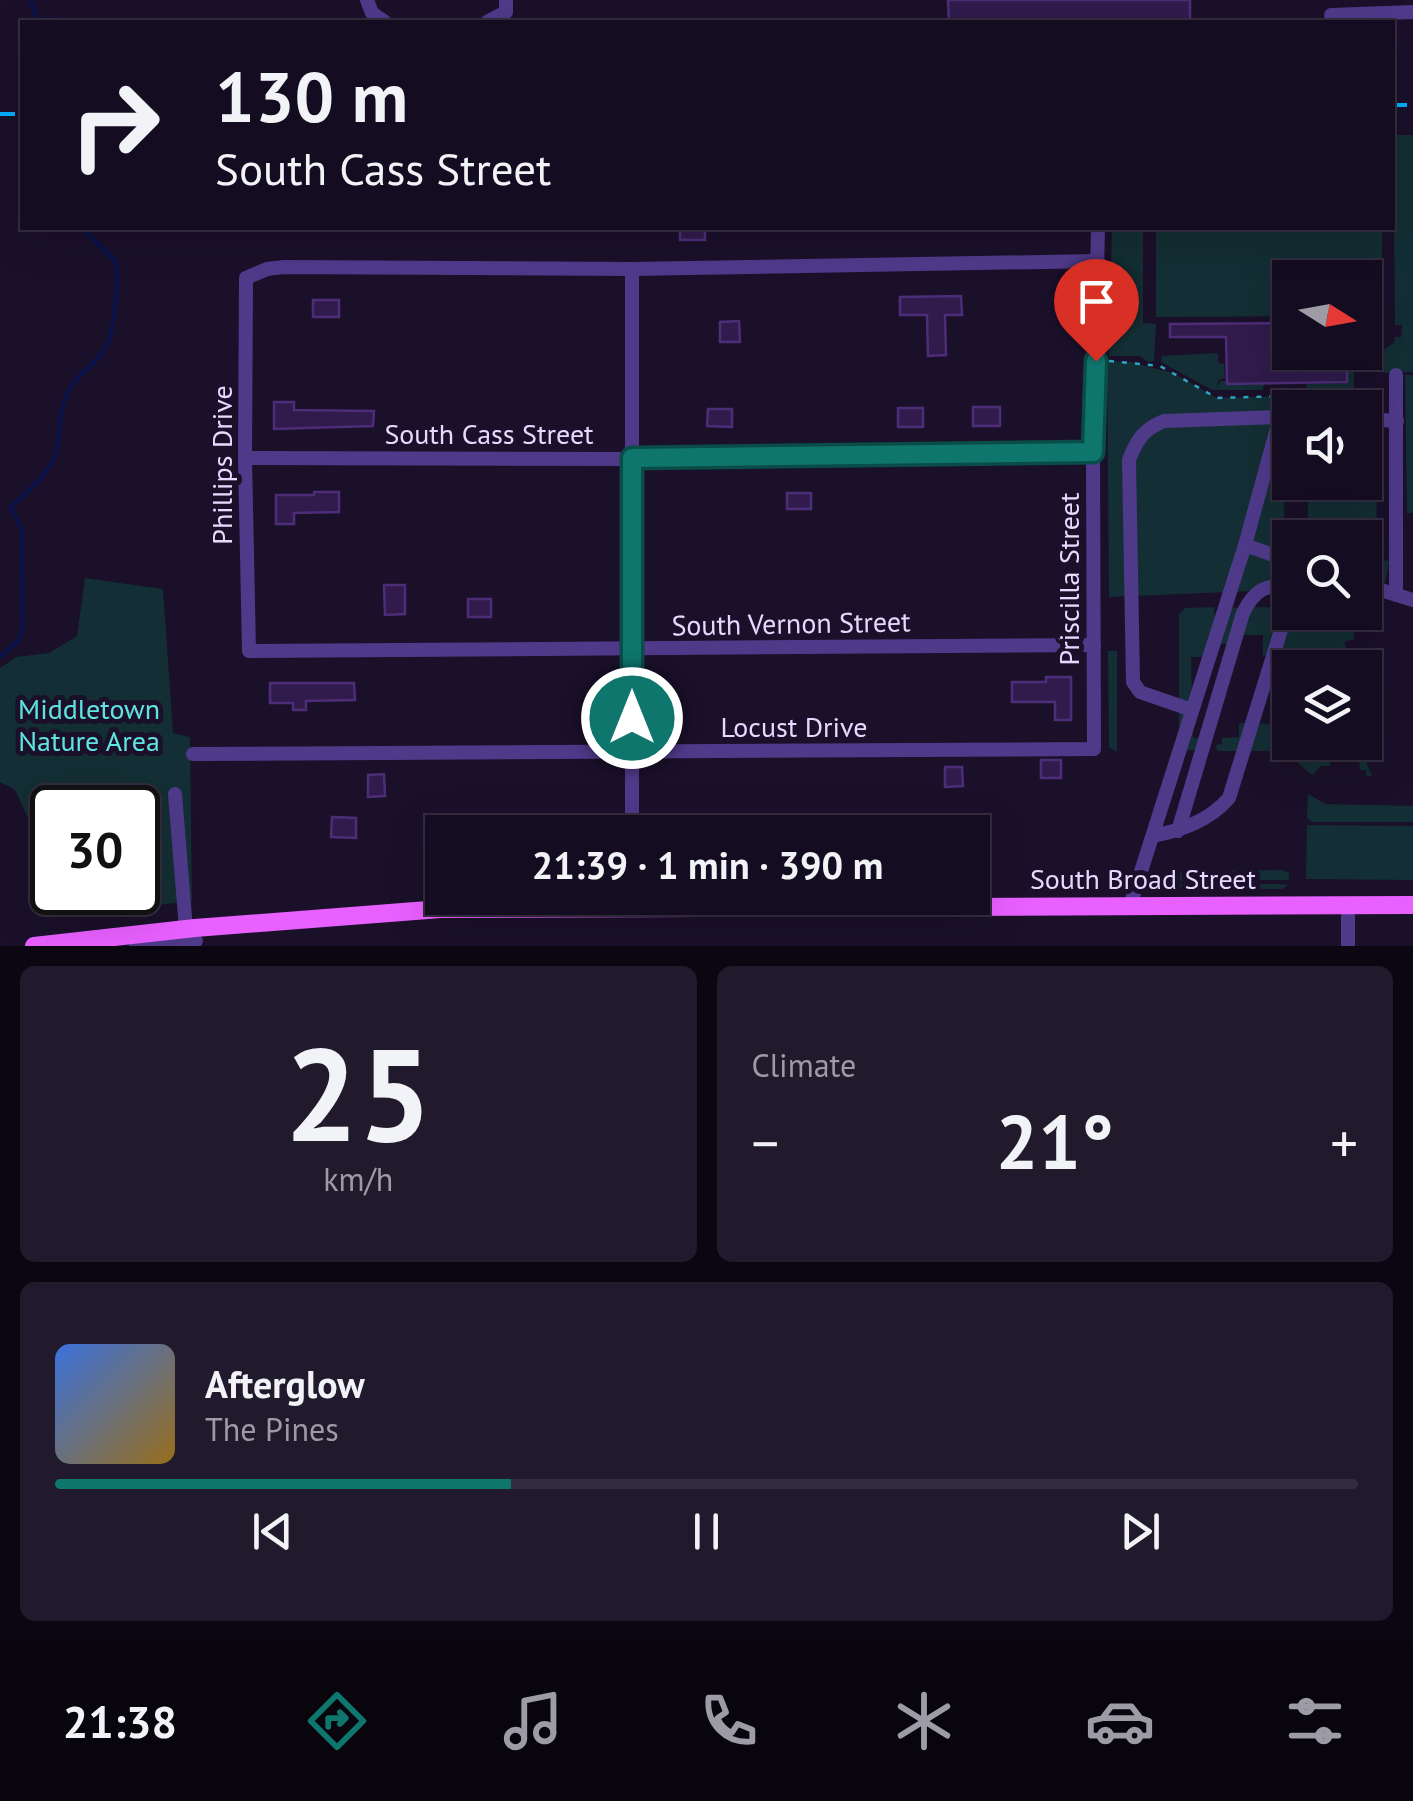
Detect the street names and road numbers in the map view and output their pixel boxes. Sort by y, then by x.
street label: Phillips Drive [203,385,240,545]
street label: South Cass Street [384,415,594,452]
street label: Priscilla Street [1050,492,1087,665]
street label: South Vernon Street [671,602,911,644]
street label: Locust Drive [720,708,868,745]
street label: South Broad Street [1030,860,1257,897]

